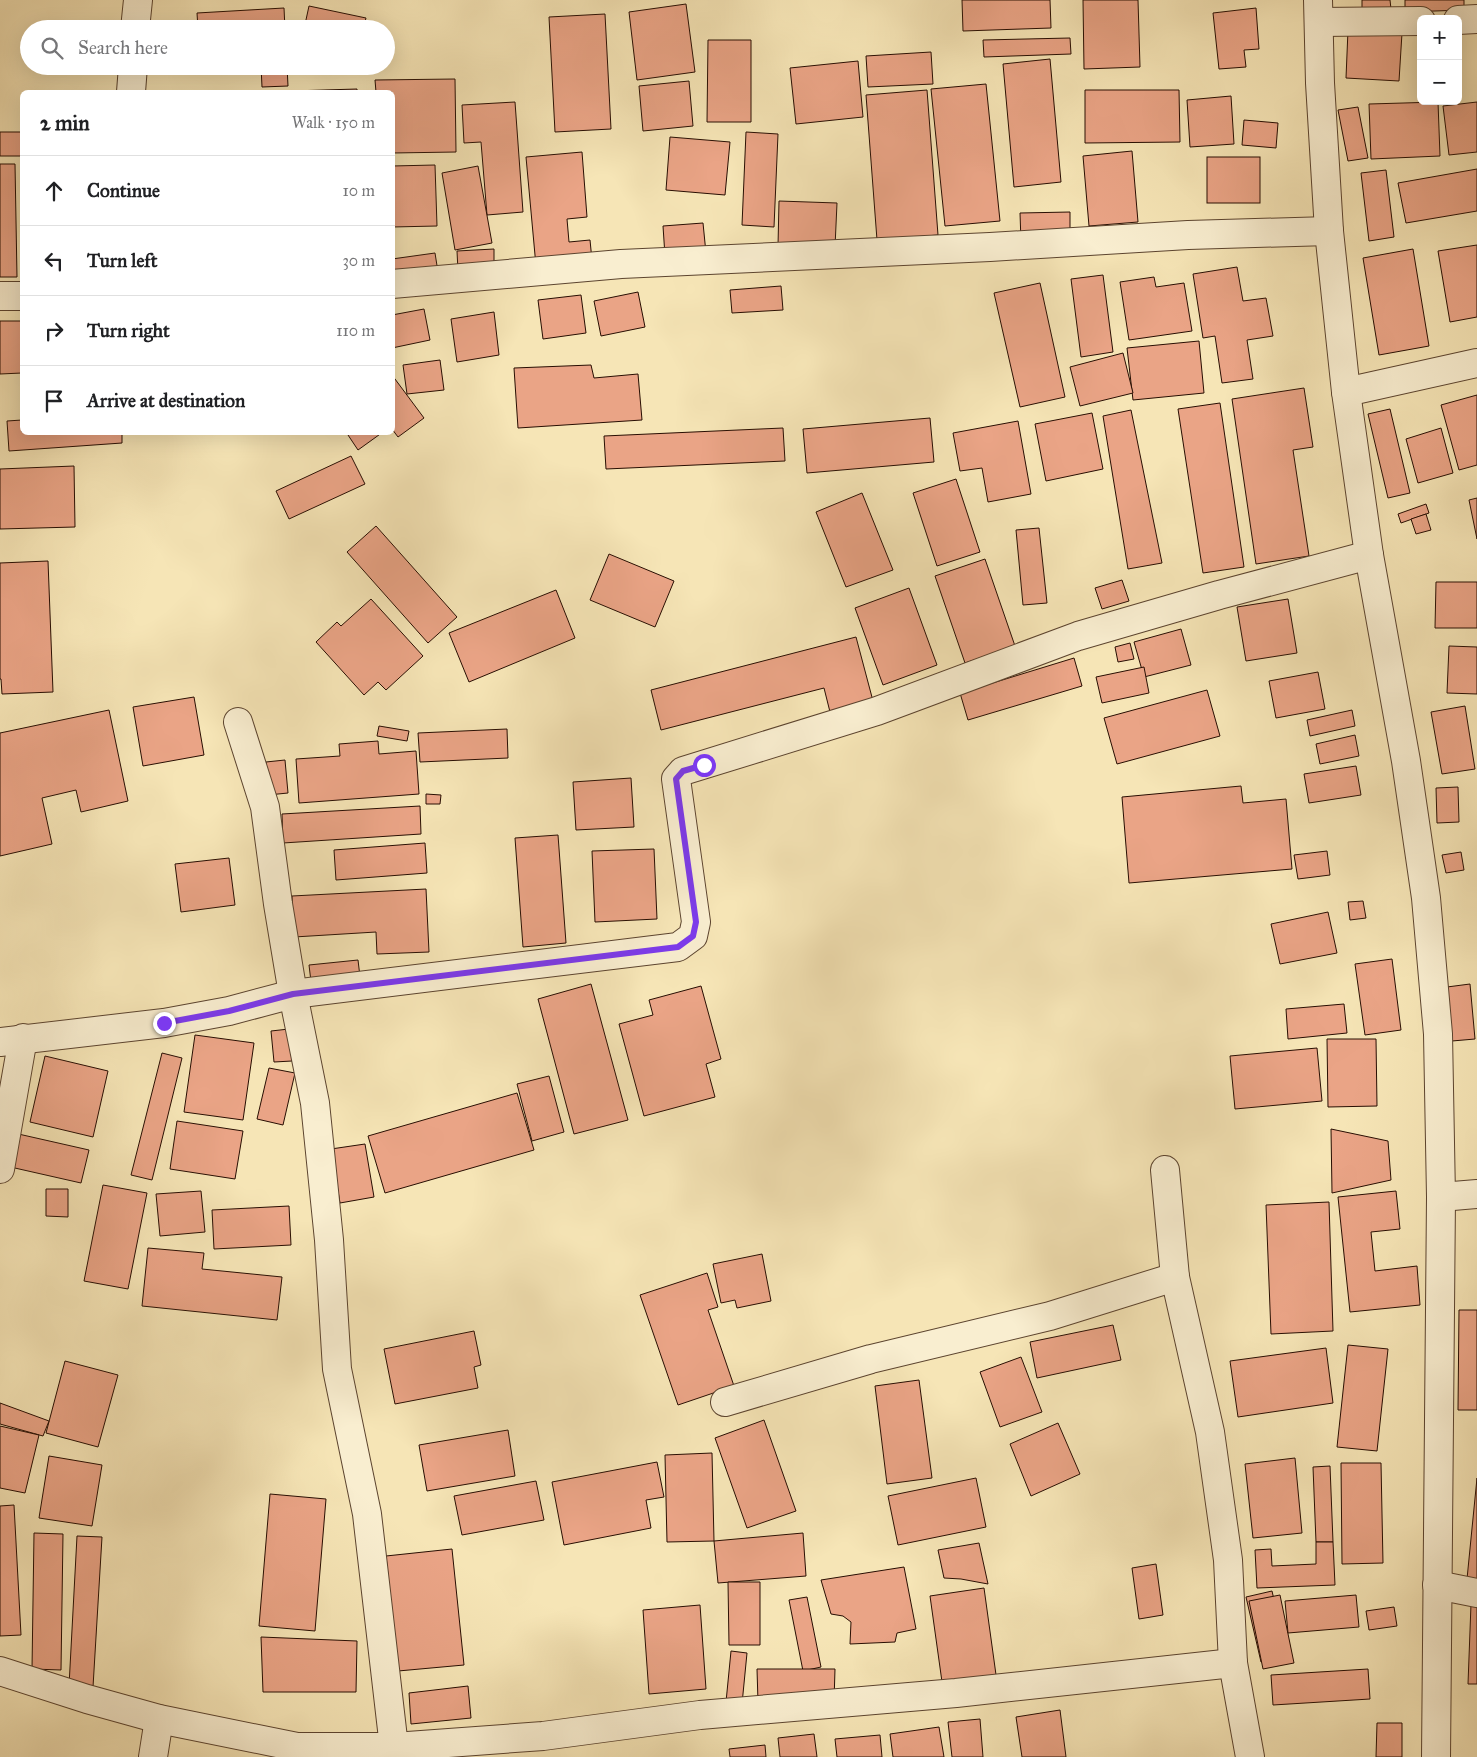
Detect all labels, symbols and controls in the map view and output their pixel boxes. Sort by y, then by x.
map controls [1417,15,1462,105]
button: + [1417,15,1462,60]
search box [20,20,395,75]
icon: search [38,34,66,62]
text: Search here [78,36,168,59]
button: − [1417,60,1462,105]
text: 2 min [40,110,90,136]
text: Walk · 150 m [292,113,375,132]
icon: ahead [40,177,68,205]
text: Continue [87,179,160,202]
text: 10 m [343,181,375,200]
icon: left [40,247,68,275]
text: Turn left [87,249,157,272]
text: 30 m [342,251,375,270]
icon: right [40,317,68,345]
text: Turn right [87,319,170,342]
text: 110 m [336,321,375,340]
icon: arrive [40,387,68,415]
text: Arrive at destination [87,389,245,412]
route start [693,754,716,777]
route end [153,1012,176,1035]

